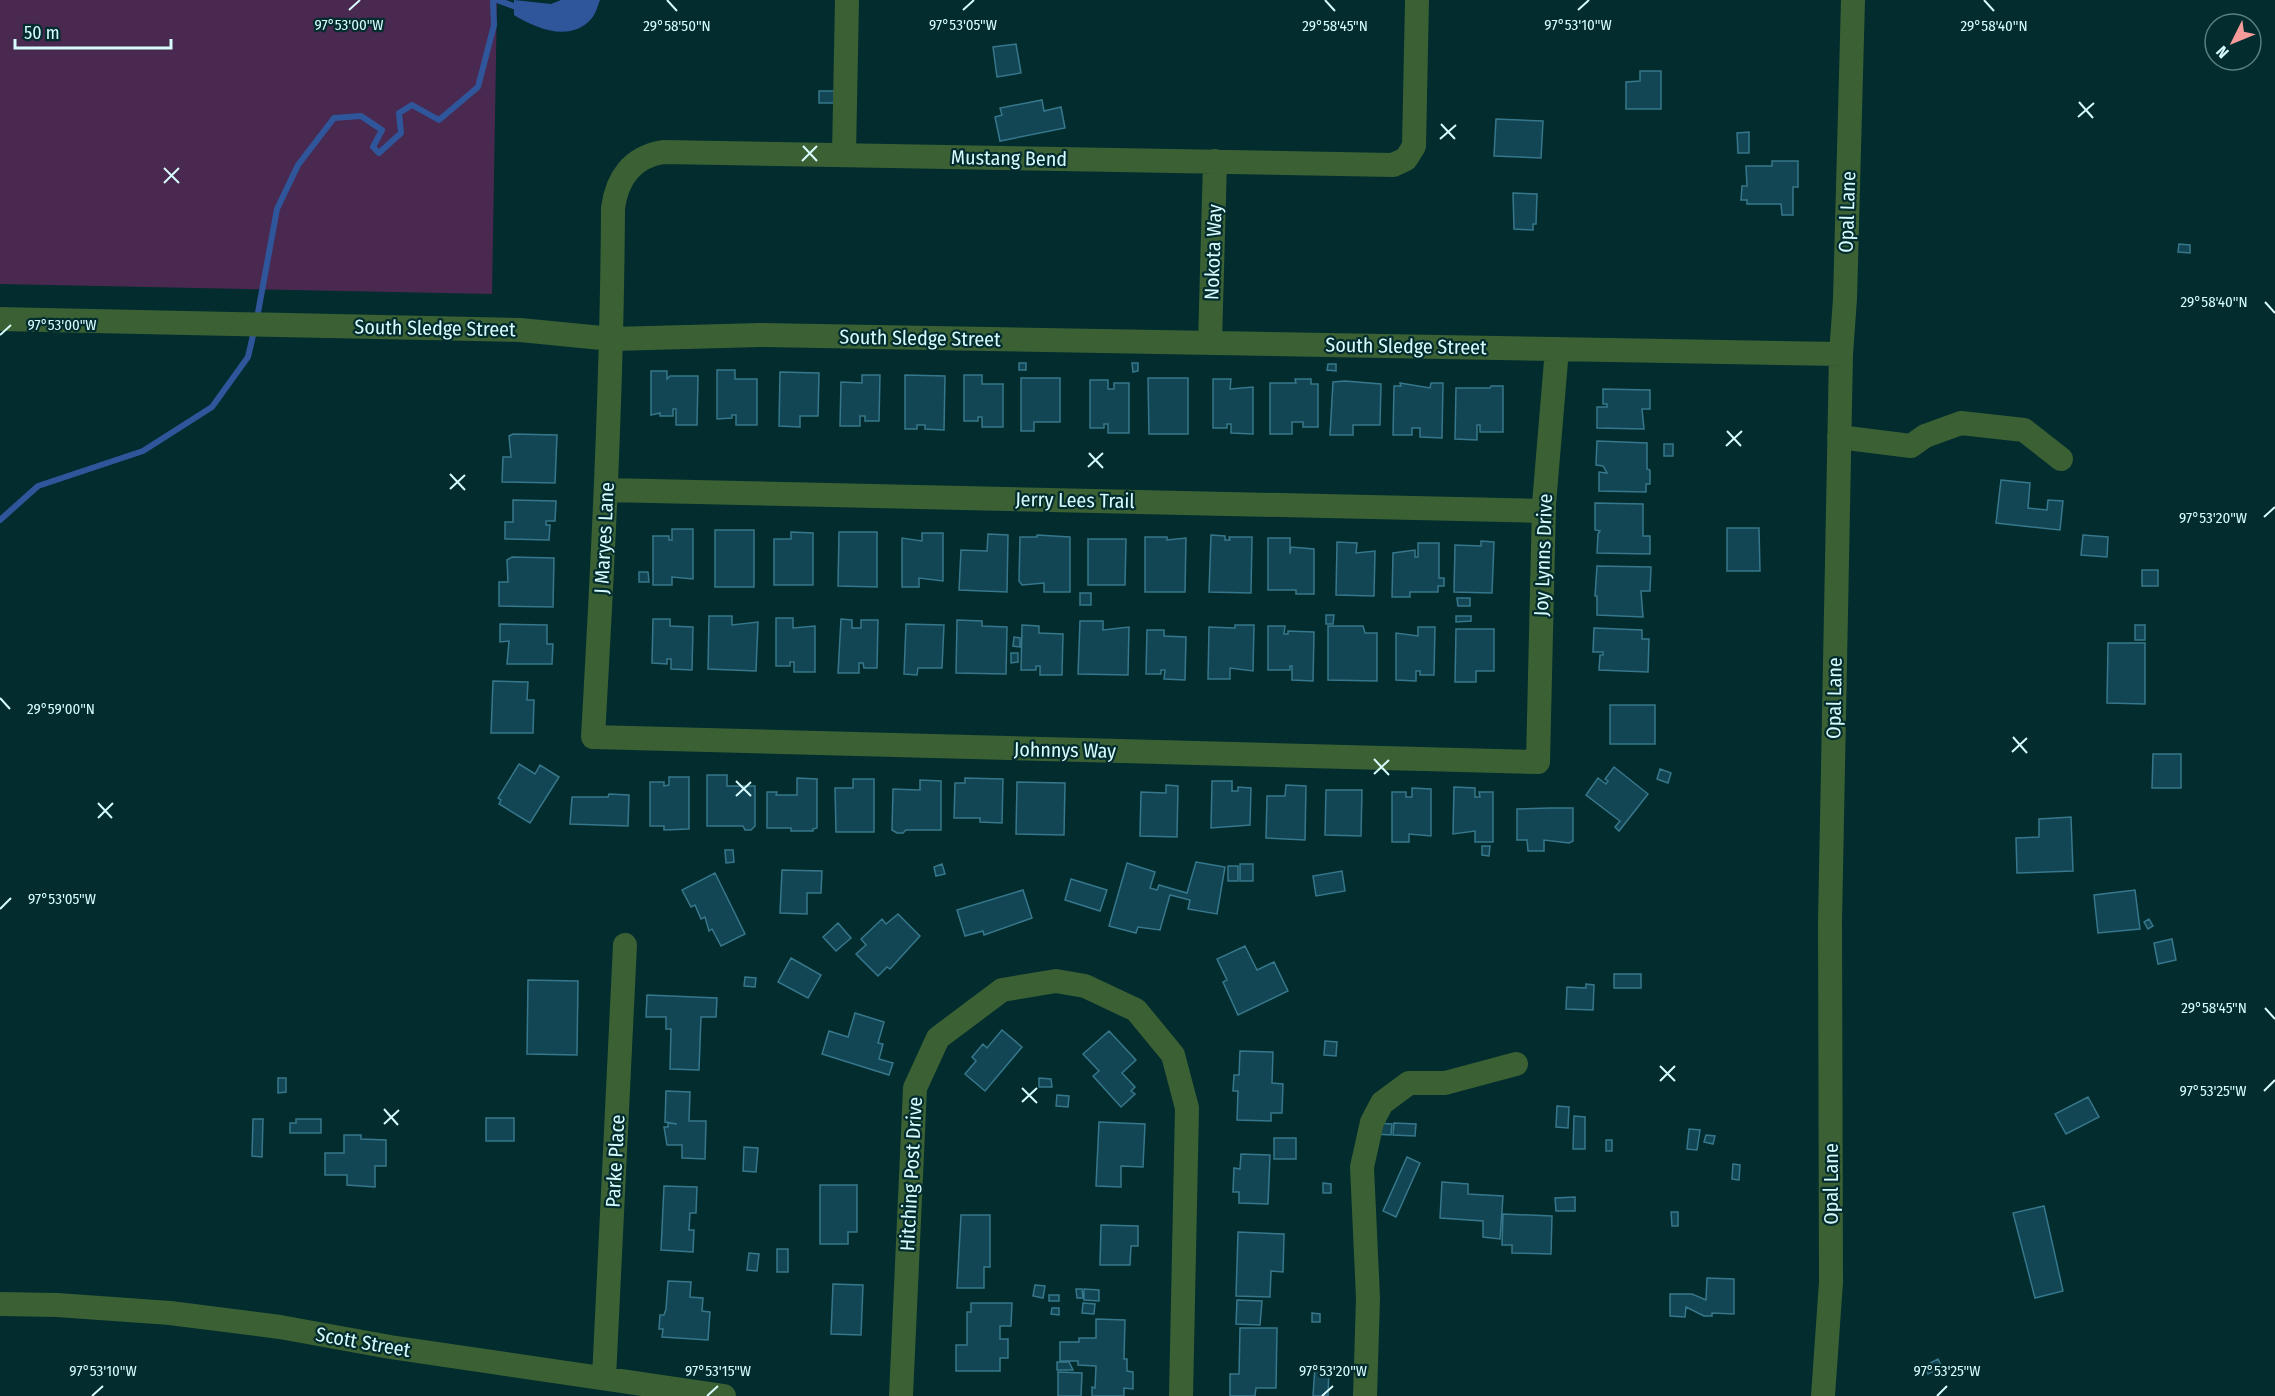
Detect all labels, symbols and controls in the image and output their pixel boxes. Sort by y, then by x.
scale bar [15,12,171,50]
north arrow [2203,12,2263,72]
text: 97°53'00"W [314,16,384,34]
text: 97°53'05"W [929,16,997,34]
text: 97°53'10"W [1544,16,1612,34]
text: 29°58'50"N [643,17,711,35]
text: 29°58'45"N [1302,17,1368,35]
text: 29°58'40"N [1960,17,2028,35]
text: 50 m [24,22,60,44]
text: N [2212,42,2233,62]
street label: Mustang Bend [951,145,1067,171]
street label: Opal Lane [1834,171,1860,253]
street label: Nokota Way [1199,204,1227,300]
text: 29°58'40"N [2180,293,2248,311]
street label: South Sledge Street [354,315,516,341]
text: 97°53'00"W [27,316,97,334]
street label: South Sledge Street [839,325,1001,351]
street label: South Sledge Street [1325,333,1487,359]
street label: J Maryes Lane [589,481,619,595]
street label: Jerry Lees Trail [1015,487,1135,513]
street label: Joy Lynns Drive [1529,493,1557,617]
text: 97°53'20"W [2179,509,2247,527]
street label: Opal Lane [1821,657,1847,739]
text: 29°59'00"N [27,700,95,718]
street label: Johnnys Way [1014,737,1116,763]
text: 97°53'05"W [28,890,96,908]
text: 29°58'45"N [2181,999,2247,1017]
text: 97°53'25"W [2180,1082,2246,1100]
street label: Hitching Post Drive [895,1096,927,1252]
street label: Parke Place [601,1114,629,1208]
street label: Opal Lane [1819,1143,1843,1225]
street label: Scott Street [314,1322,413,1362]
text: 97°53'10"W [69,1362,137,1380]
text: 97°53'15"W [685,1362,751,1380]
text: 97°53'20"W [1299,1362,1367,1380]
text: 97°53'25"W [1914,1362,1980,1380]

